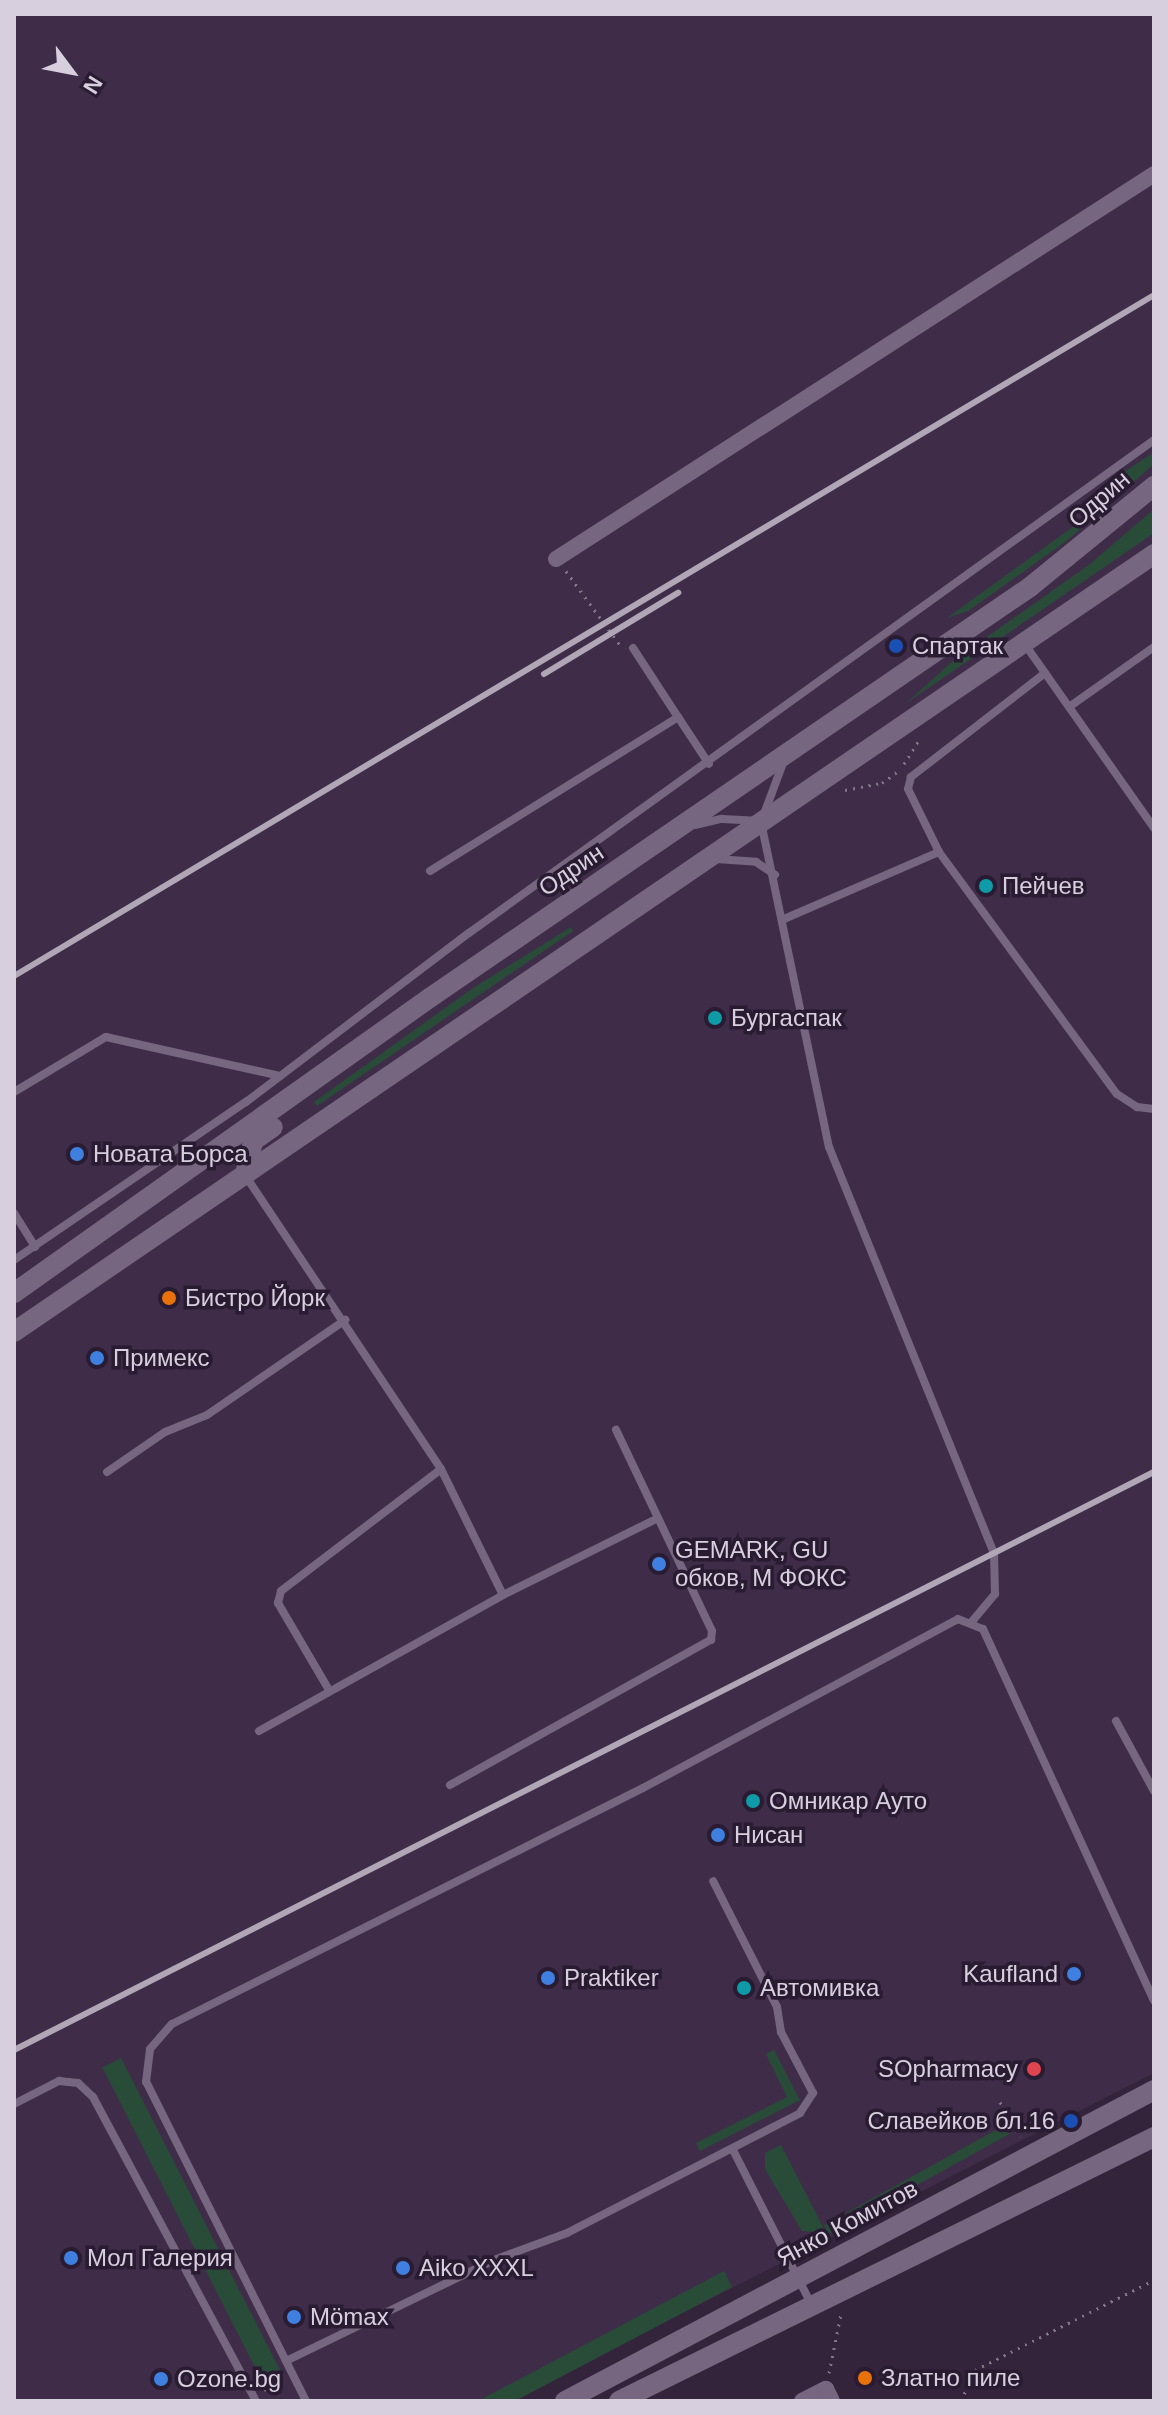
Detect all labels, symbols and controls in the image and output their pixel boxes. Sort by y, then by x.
north arrow [32,32,112,112]
text: N [78,72,108,98]
street label: Одрин [1062,464,1136,534]
place label: Спартак [912,632,1003,660]
marker: Спартак [887,637,905,655]
street label: Одрин [533,838,609,902]
place label: Пейчев [1002,872,1085,900]
marker: Пейчев [977,877,995,895]
place label: Бургаспак [731,1004,842,1032]
marker: Бургаспак [706,1009,724,1027]
place label: Новата Борса [93,1140,248,1168]
marker: Новата Борса [68,1145,86,1163]
place label: Бистро Йорк [185,1284,325,1312]
marker: Бистро Йорк [160,1289,178,1307]
place label: Примекс [113,1344,210,1372]
marker: Примекс [88,1349,106,1367]
place label: GEMARK, GU обков, М ФОКС [675,1536,847,1592]
marker: GEMARK, GU обков, М ФОКС [650,1555,668,1573]
place label: Омникар Ауто [769,1787,927,1815]
marker: Омникар Ауто [744,1792,762,1810]
place label: Нисан [734,1821,803,1849]
marker: Нисан [709,1826,727,1844]
place label: Kaufland [963,1960,1058,1988]
place label: Praktiker [564,1964,659,1992]
marker: Kaufland [1065,1965,1083,1983]
marker: Praktiker [539,1969,557,1987]
place label: Автомивка [760,1974,879,2002]
marker: Автомивка [735,1979,753,1997]
place label: SOpharmacy [878,2055,1018,2083]
marker: SOpharmacy [1025,2060,1043,2078]
place label: Славейков бл.16 [868,2107,1055,2135]
marker: Славейков бл.16 [1062,2112,1080,2130]
street label: Янко Комитов [772,2174,922,2272]
place label: Мол Галерия [87,2244,233,2272]
marker: Мол Галерия [62,2249,80,2267]
place label: Aiko XXXL [419,2254,534,2282]
marker: Aiko XXXL [394,2259,412,2277]
place label: Mömax [310,2303,389,2331]
marker: Mömax [285,2308,303,2326]
place label: Златно пиле [881,2364,1020,2392]
place label: Ozone.bg [177,2365,281,2393]
marker: Златно пиле [856,2369,874,2387]
marker: Ozone.bg [152,2370,170,2388]

